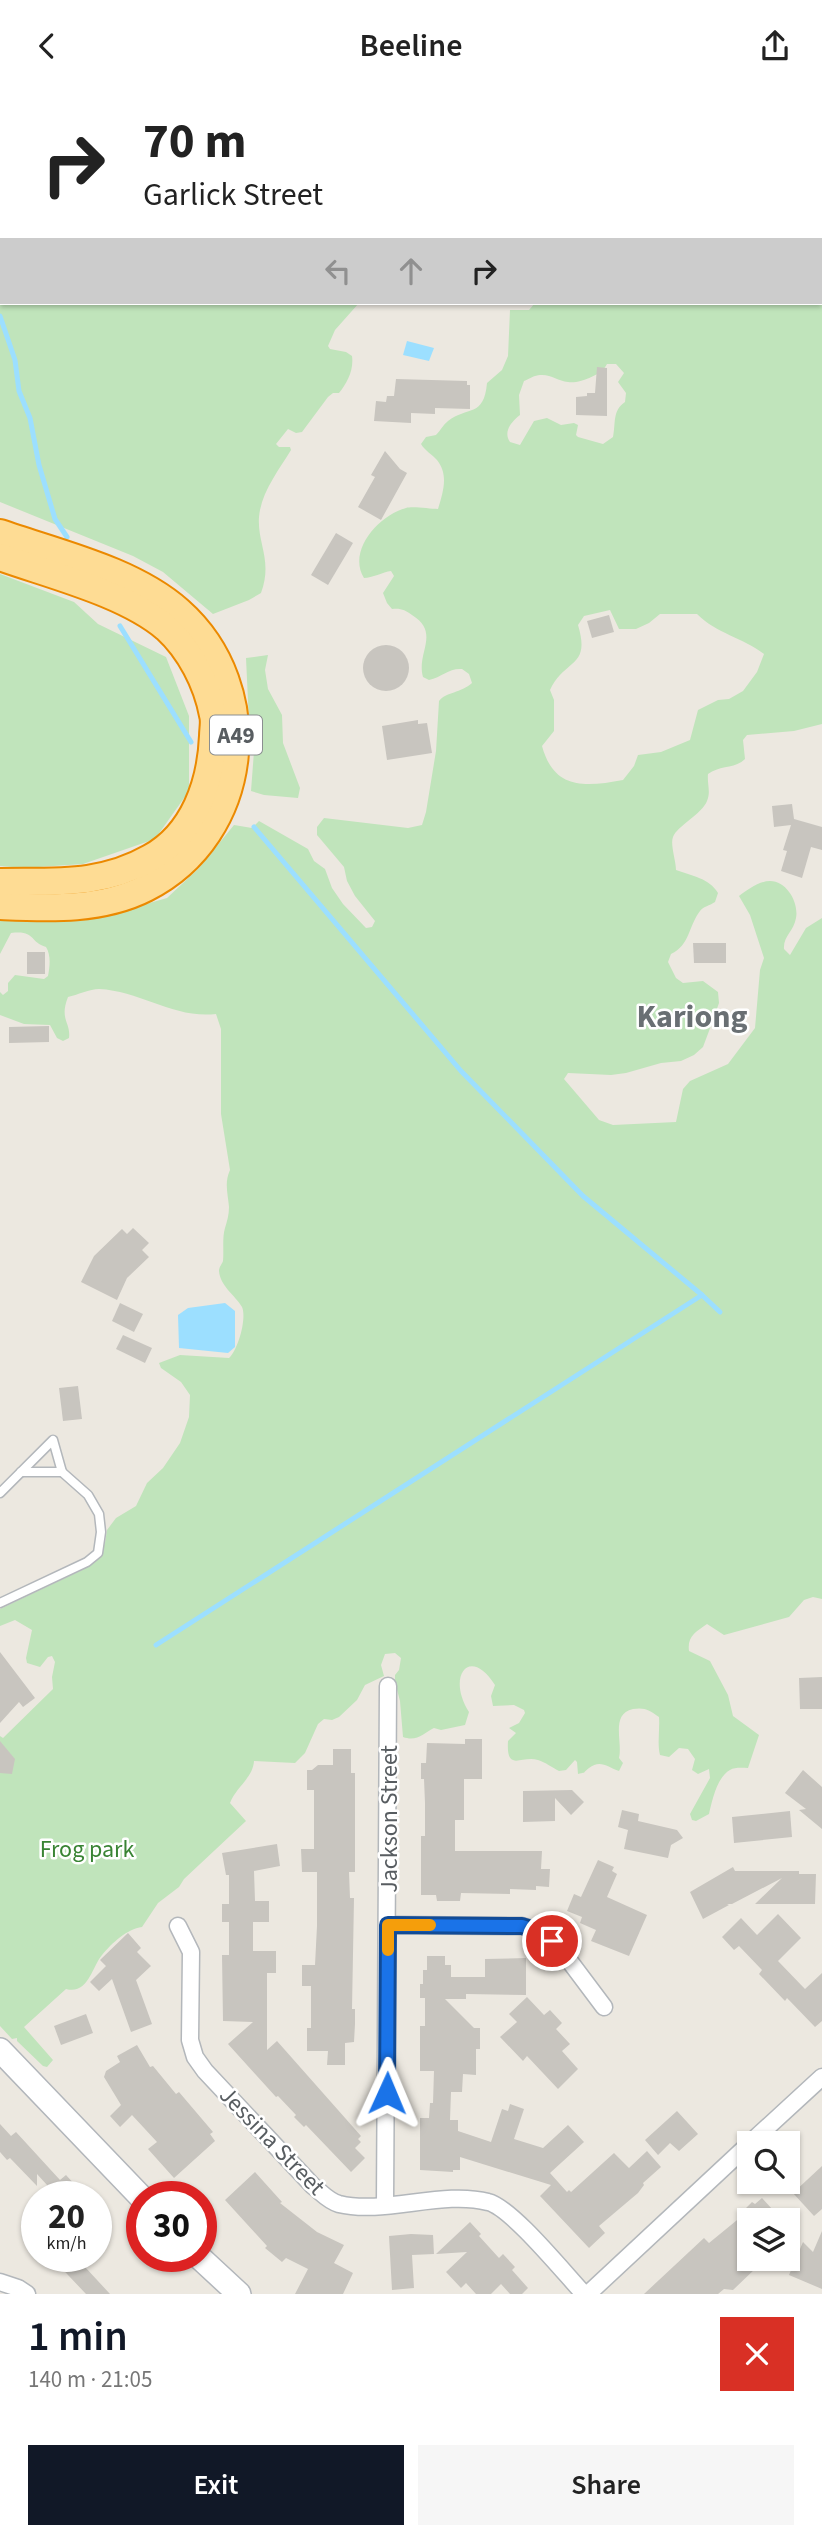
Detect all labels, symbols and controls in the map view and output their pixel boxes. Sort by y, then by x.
text: Beeline [360,23,462,69]
icon: back [28,27,66,65]
icon: share [756,27,794,65]
text: 70 m [143,107,247,177]
icon: right [28,119,119,210]
text: Garlick Street [143,172,323,218]
icon: left [319,252,357,290]
icon: ahead [392,252,430,290]
icon: right [465,252,503,290]
road number: A49 [210,715,262,755]
district label: Kariong [636,994,748,1040]
street label: Jackson Street [372,1745,407,1893]
park label: Frog park [40,1832,134,1867]
pin [522,1911,582,1971]
icon: arrive [533,1922,571,1960]
position arrow [350,2056,424,2130]
street label: Jessina Street [211,2079,333,2203]
map controls [737,2131,800,2271]
button: search [737,2131,800,2194]
speed limit sign: 30 [126,2181,217,2272]
text: 20 [48,2192,85,2242]
button: layers [737,2208,800,2271]
text: km/h [47,2231,86,2256]
text: 1 min [28,2307,128,2367]
button: close [720,2317,794,2391]
text: 140 m · 21:05 [28,2363,152,2396]
button: Exit [28,2445,404,2525]
button: Share [418,2445,794,2525]

